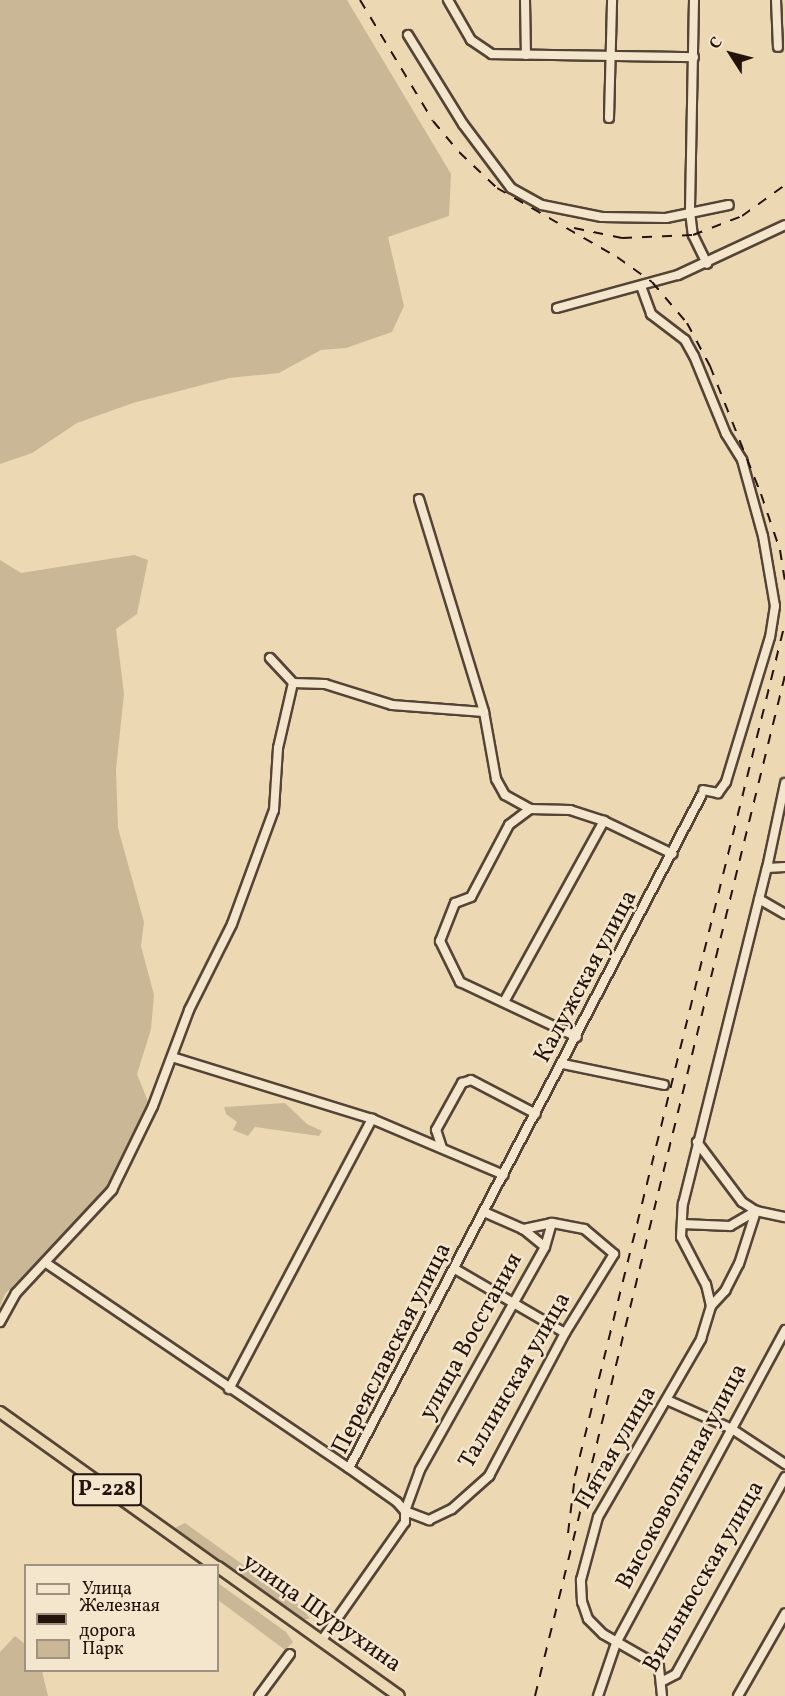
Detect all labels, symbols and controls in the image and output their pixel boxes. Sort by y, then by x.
north arrow [701,24,761,84]
text: С [705,33,728,54]
street label: Калужская улица [529,885,645,1069]
street label: Переяславская улица [327,1238,459,1460]
street label: улица Восстания [414,1248,530,1426]
street label: Таллинская улица [454,1287,578,1475]
street label: Высоковольтная улица [611,1359,755,1595]
street label: Пятая улица [570,1381,664,1515]
road number: Р-228 [71,1471,143,1509]
street label: Вильнюсская улица [638,1476,772,1678]
street label: улица Шурухина [236,1548,406,1680]
legend [24,1564,219,1672]
text: Улица [82,1577,132,1602]
text: Железная дорога [79,1594,160,1644]
text: Парк [82,1637,124,1662]

